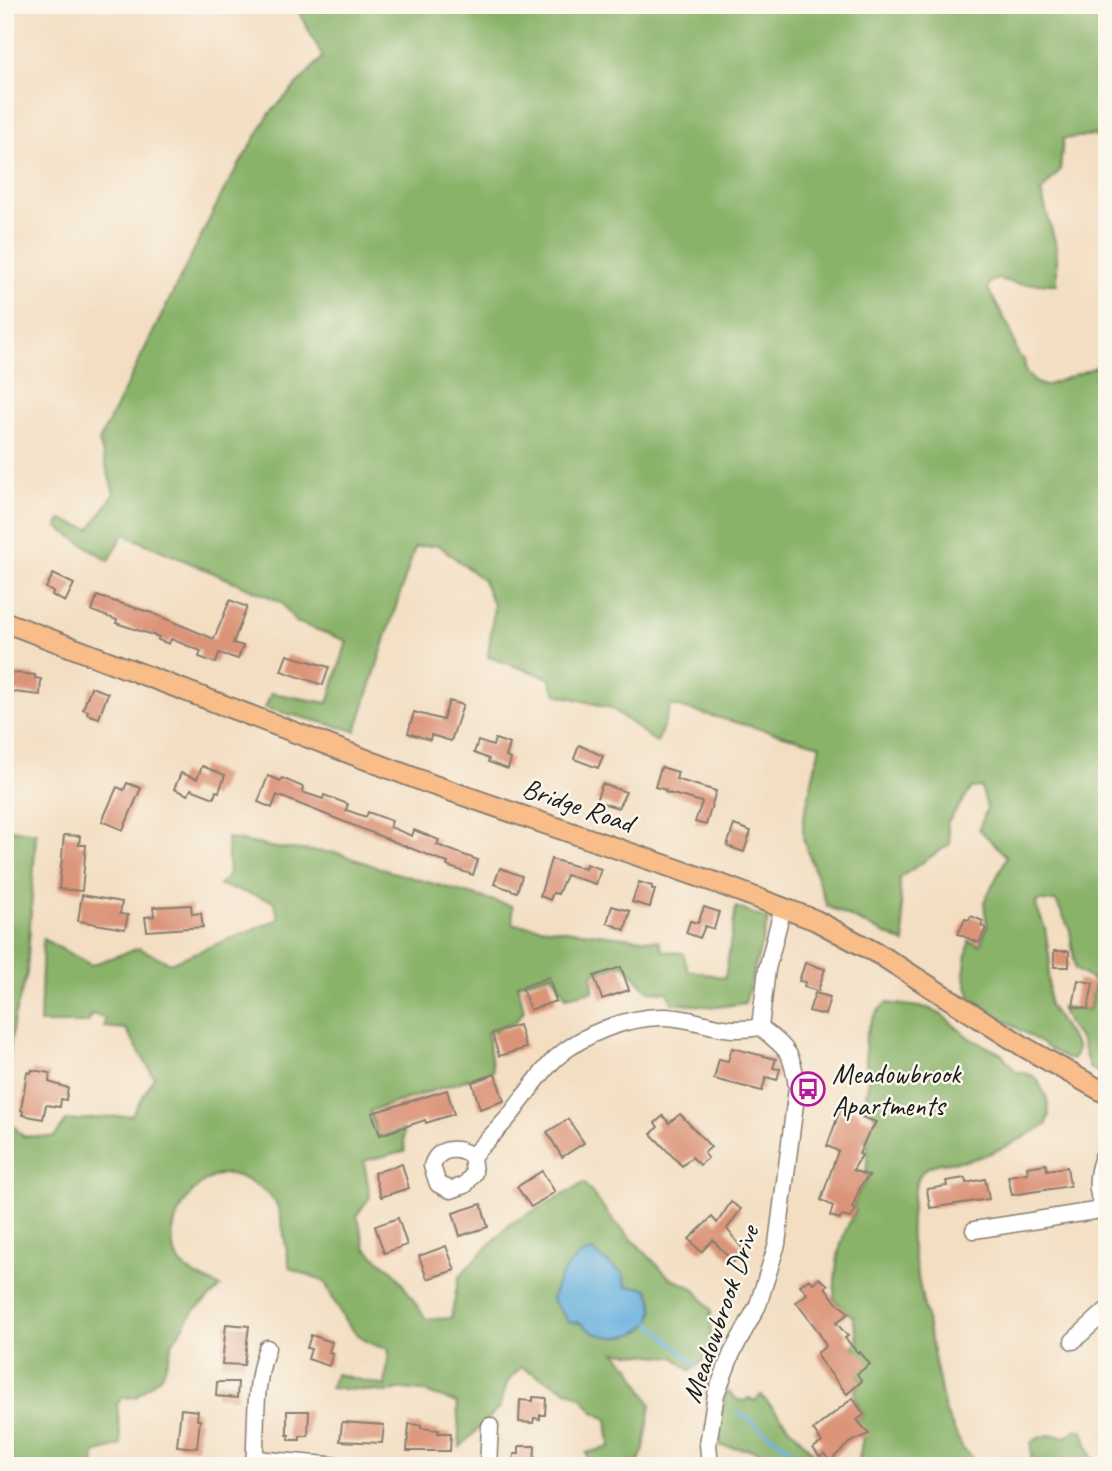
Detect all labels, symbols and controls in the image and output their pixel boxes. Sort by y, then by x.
street label: Bridge Road [518,770,642,842]
place label: Meadowbrook Apartments [832,1056,962,1123]
bus stop icon: Meadowbrook Apartments [789,1070,827,1108]
street label: Meadowbrook Drive [673,1219,767,1407]

